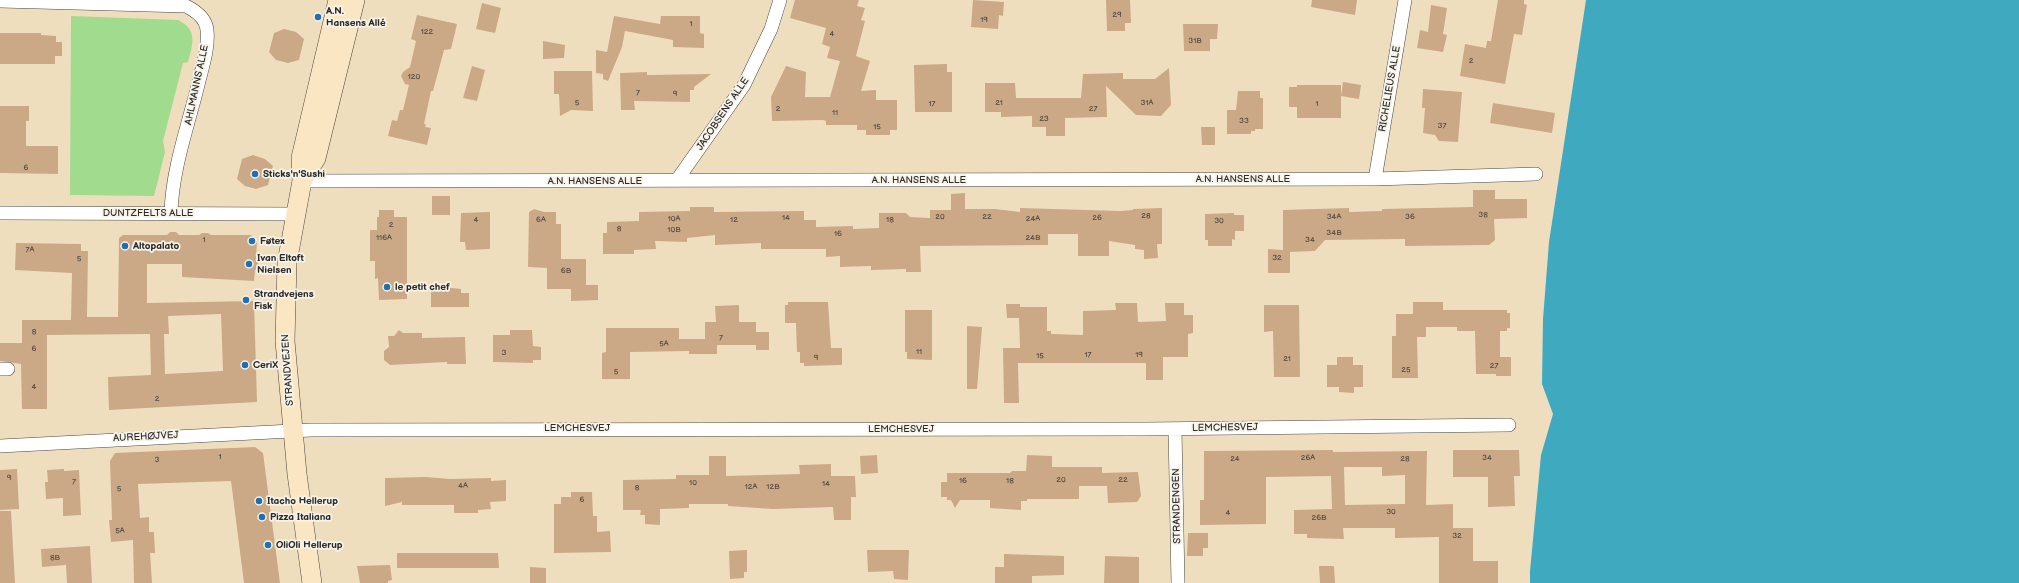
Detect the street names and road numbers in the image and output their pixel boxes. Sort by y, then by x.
street label: AHLMANNS ALLE [183,44,211,126]
street label: RICHELIEUS ALLE [1377,45,1403,133]
street label: JACOBSENS ALLE [694,75,752,153]
street label: A.N. HANSENS ALLE [1196,173,1290,185]
street label: A.N. HANSENS ALLE [872,174,966,186]
street label: A.N. HANSENS ALLE [548,175,642,187]
street label: DUNTZFELTS ALLE [103,207,193,219]
street label: STRANDVEJEN [280,334,296,406]
street label: LEMCHESVEJ [1192,421,1258,435]
street label: LEMCHESVEJ [544,422,610,434]
street label: LEMCHESVEJ [868,423,934,435]
street label: AUREHØJVEJ [113,429,179,445]
street label: STRANDENGEN [1170,468,1184,544]

